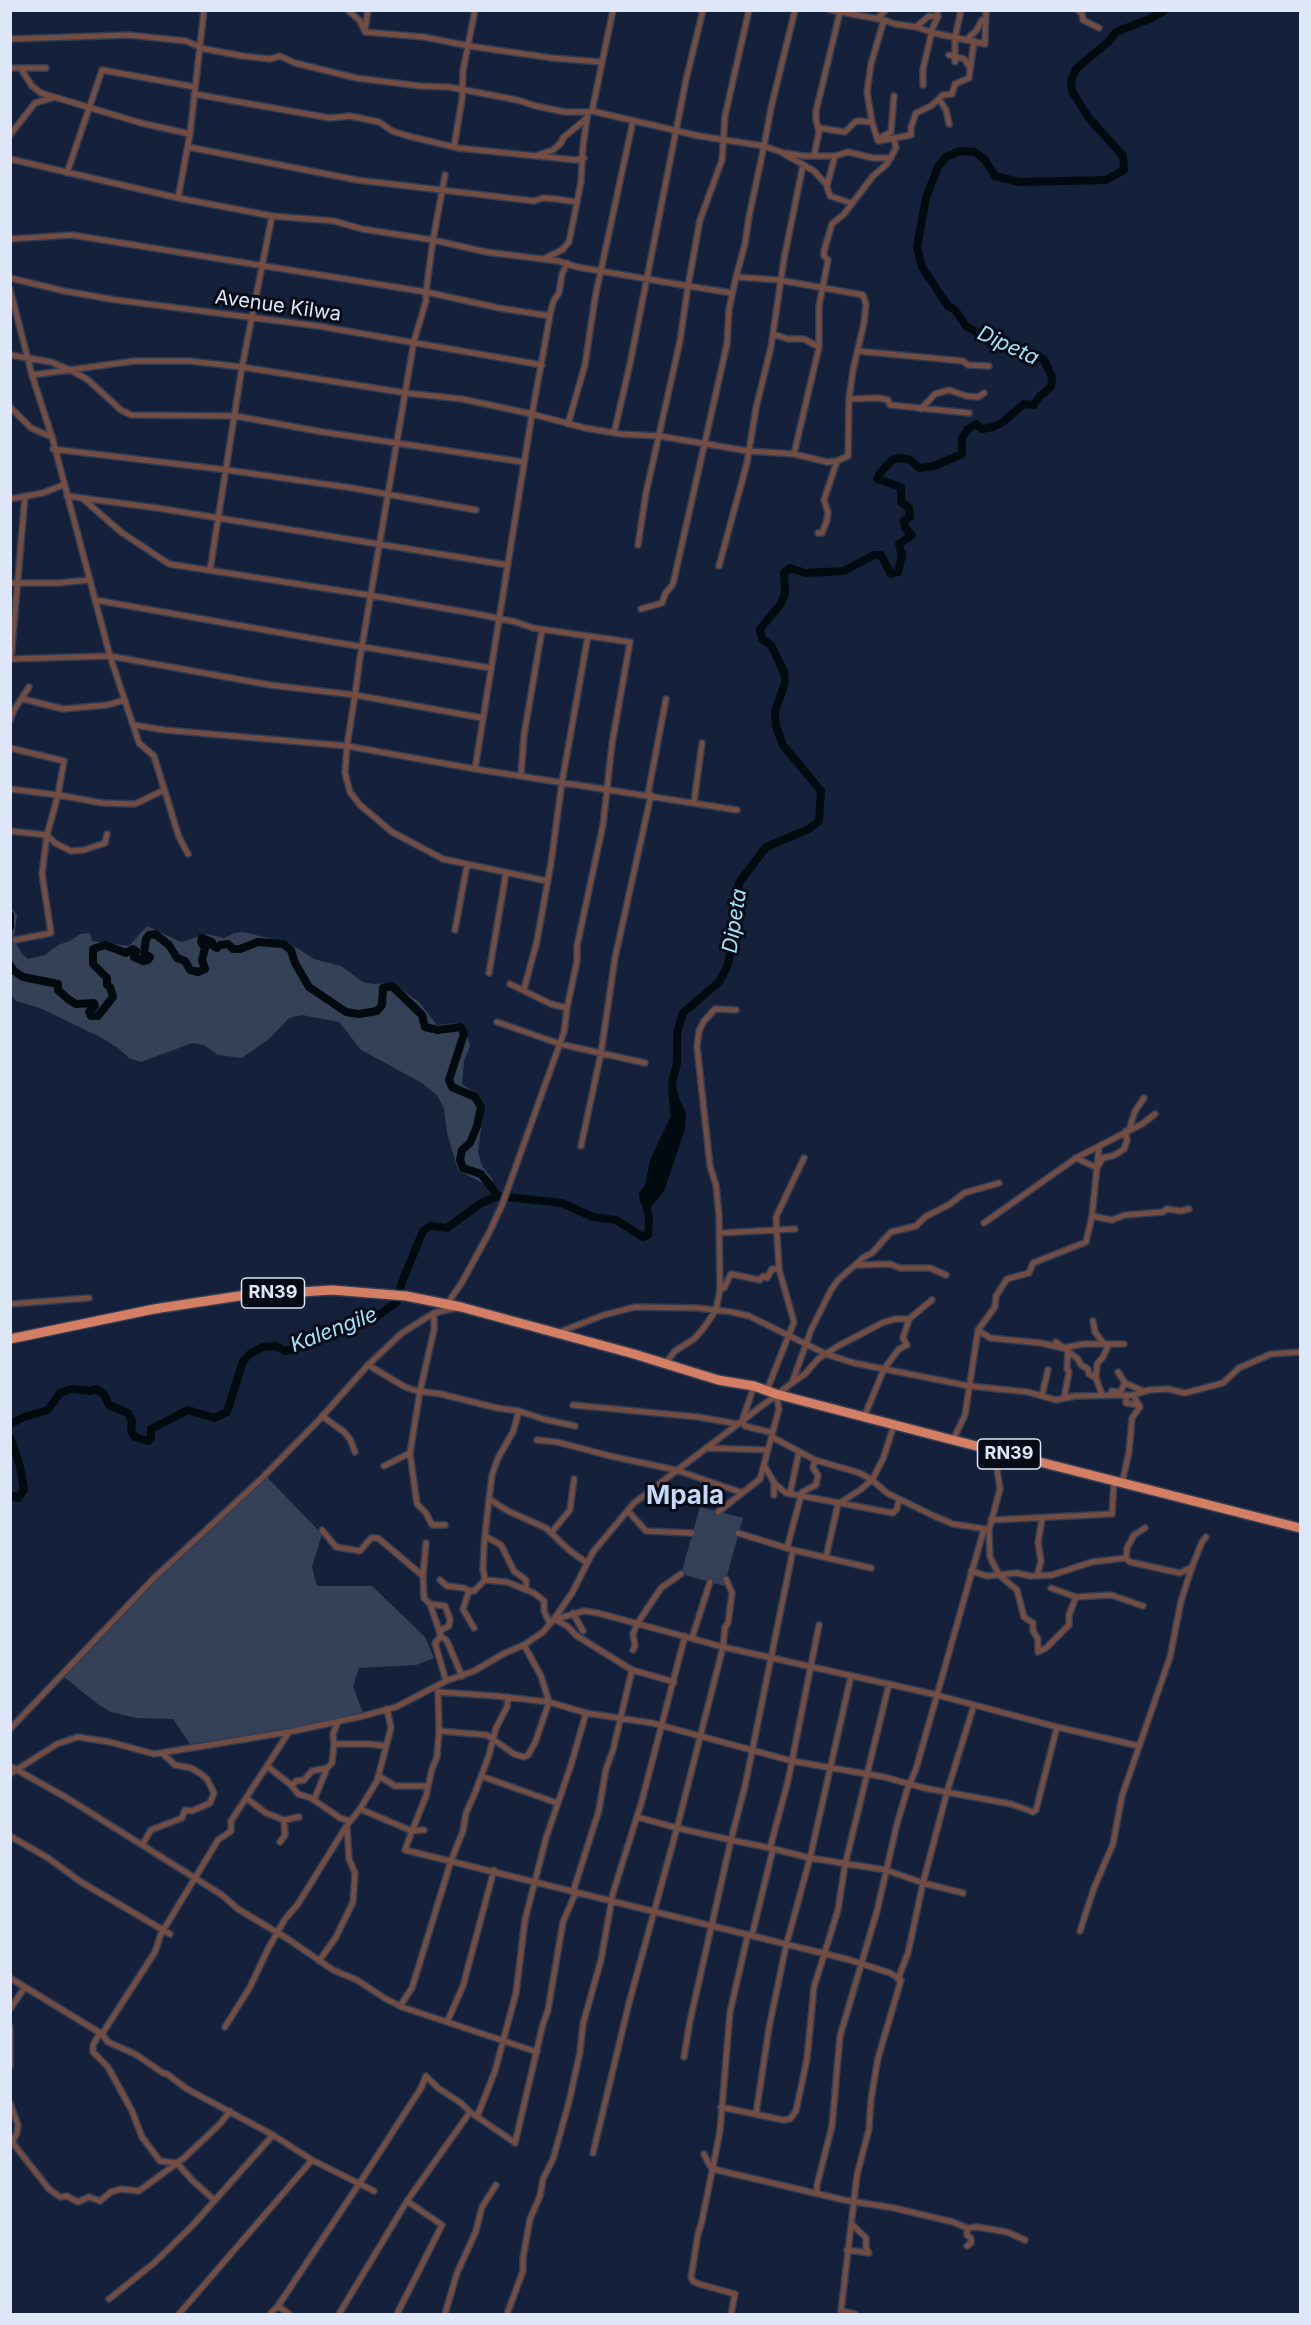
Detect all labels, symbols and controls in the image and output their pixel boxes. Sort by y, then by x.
street label: Avenue Kilwa [213,285,343,327]
water label: Dipeta [973,321,1043,371]
water label: Dipeta [717,887,753,955]
road number: RN39 [242,1278,304,1308]
water label: Kalengile [287,1302,381,1358]
road number: RN39 [978,1439,1040,1469]
district label: Mpala [646,1480,724,1512]

